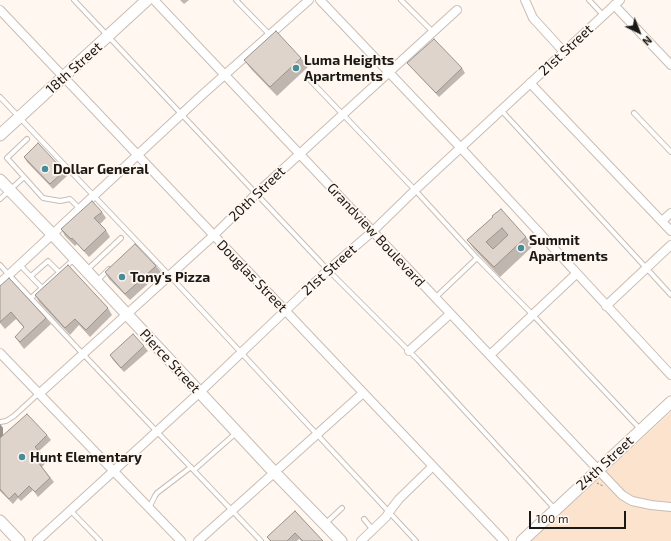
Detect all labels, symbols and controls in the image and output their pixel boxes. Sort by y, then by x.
north arrow [619,12,659,52]
street label: 21st Street [535,21,597,79]
text: N [640,34,655,49]
street label: 18th Street [43,38,105,98]
place label: Luma Heights Apartments [304,52,394,84]
marker: Luma Heights Apartments [291,63,301,73]
place label: Dollar General [53,161,149,177]
street label: 20th Street [225,163,289,225]
marker: Dollar General [40,164,50,174]
street label: Grandview Boulevard [323,180,429,290]
place label: Summit Apartments [529,232,608,264]
street label: Douglas Street [213,236,291,316]
street label: 21st Street [298,241,360,299]
marker: Summit Apartments [516,243,526,253]
place label: Tony's Pizza [130,269,210,285]
marker: Tony's Pizza [117,272,127,282]
street label: Pierce Street [136,326,204,396]
street label: 24th Street [573,432,637,494]
place label: Hunt Elementary [30,449,142,465]
marker: Hunt Elementary [17,452,27,462]
scale bar [531,503,628,529]
text: 100 m [536,511,568,525]

